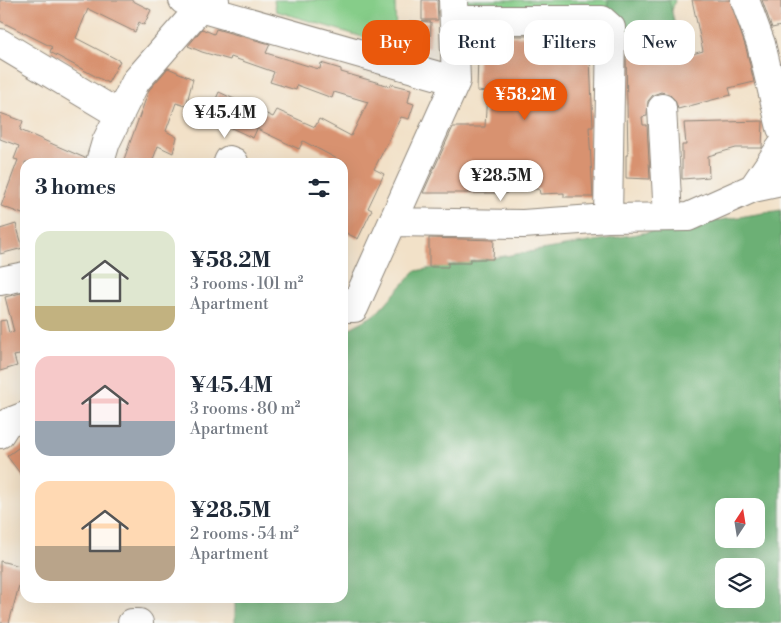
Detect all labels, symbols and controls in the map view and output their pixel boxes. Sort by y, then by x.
chip: Buy [362,20,430,65]
chip: Rent [440,20,514,65]
chip: Filters [524,20,614,65]
chip: New [624,20,695,65]
pin: ¥58.2M [484,78,566,121]
text: ¥58.2M [494,85,556,105]
pin: ¥45.4M [184,96,266,139]
text: ¥45.4M [194,103,256,123]
pin: ¥28.5M [460,160,542,202]
text: ¥28.5M [470,166,532,186]
icon: filters [305,174,333,202]
text: 3 homes [35,175,116,201]
text: ¥58.2M [190,248,271,274]
icon: home [75,251,135,311]
text: 3 rooms · 101 m² [190,274,303,294]
text: Apartment [190,294,269,314]
text: ¥45.4M [190,373,272,399]
icon: home [75,376,135,436]
text: 3 rooms · 80 m² [190,399,300,419]
text: Apartment [190,419,269,439]
text: ¥28.5M [190,498,271,524]
north arrow [715,498,765,548]
map controls [715,498,765,608]
icon: home [75,501,135,561]
text: 2 rooms · 54 m² [190,524,299,544]
text: Apartment [190,544,269,564]
button: layers [715,558,765,608]

